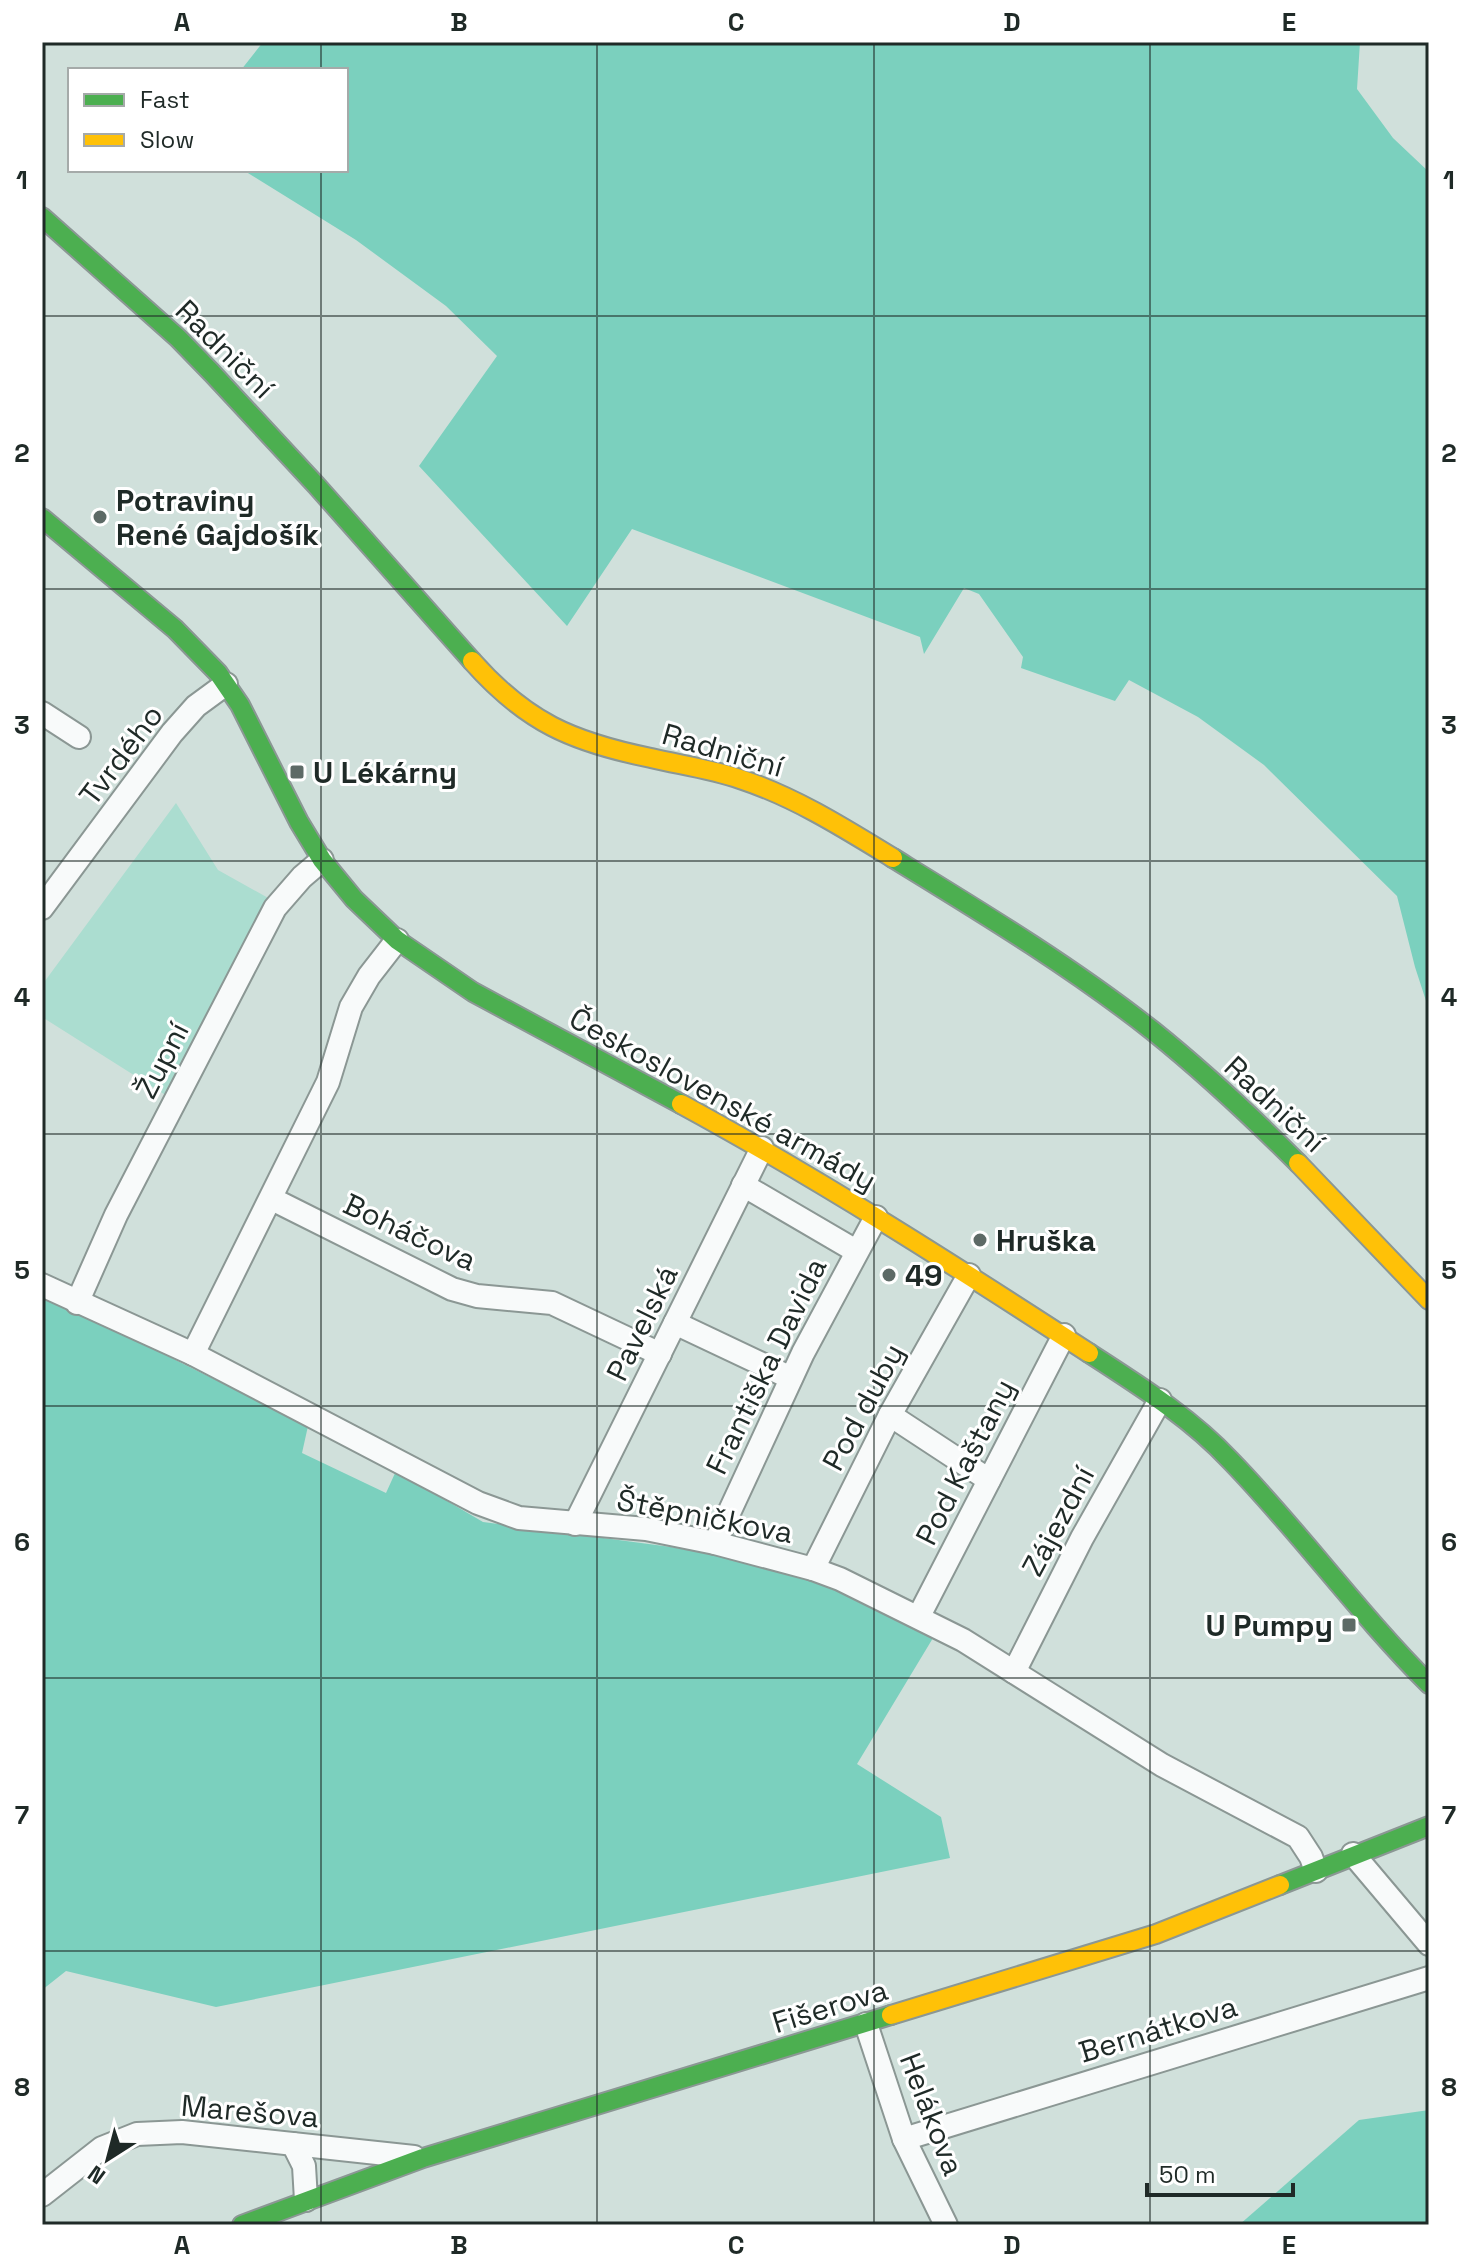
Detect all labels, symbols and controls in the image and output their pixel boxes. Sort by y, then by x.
text: A [174,5,191,39]
text: B [450,5,468,39]
text: C [728,5,744,39]
text: D [1003,5,1021,39]
text: E [1282,5,1296,39]
legend [68,68,348,172]
text: Fast [140,84,190,115]
text: Slow [140,124,194,155]
text: 1 [16,163,28,197]
text: 1 [1443,163,1455,197]
street label: Radniční [167,291,283,407]
text: 2 [14,436,30,470]
text: 2 [1441,436,1457,470]
place label: Potraviny René Gajdošík [116,481,319,554]
marker: Potraviny René Gajdošík [91,508,109,526]
street label: Tvrdého [70,697,172,813]
text: 3 [14,708,30,742]
text: 3 [1441,708,1457,742]
street label: Radniční [658,714,789,786]
place label: U Lékárny [313,753,457,792]
marker: U Lékárny [288,763,306,781]
text: 4 [14,980,30,1014]
text: 4 [1441,980,1457,1014]
street label: Československé armády [563,998,883,1200]
street label: Župní [126,1015,198,1105]
street label: Radniční [1216,1047,1334,1161]
street label: Boháčova [337,1184,483,1280]
place label: Hruška [996,1221,1096,1260]
marker: Hruška [971,1231,989,1249]
street label: Františka Davida [697,1251,835,1481]
text: 5 [14,1253,30,1287]
text: 5 [1441,1253,1457,1287]
place label: 49 [905,1256,943,1295]
street label: Pavelská [597,1259,687,1387]
marker: 49 [880,1266,898,1284]
street label: Pod duby [813,1337,913,1477]
street label: Pod Kaštany [906,1372,1024,1552]
street label: Zájezdní [1013,1459,1104,1583]
street label: Štěpničkova [614,1480,796,1552]
text: 6 [14,1525,30,1559]
text: 6 [1441,1525,1457,1559]
place label: U Pumpy [1205,1606,1333,1645]
marker: U Pumpy [1340,1616,1358,1634]
text: 7 [15,1798,29,1832]
text: 7 [1442,1798,1456,1832]
street label: Fišerova [768,1970,892,2042]
street label: Bernátkova [1074,1986,1242,2072]
street label: Helákova [891,2047,973,2181]
text: 8 [14,2070,30,2104]
text: 8 [1441,2070,1457,2104]
street label: Marešova [179,2086,321,2136]
north arrow [68,2119,148,2199]
scale bar [1147,2147,1293,2197]
text: 50 m [1159,2159,1216,2190]
text: N [82,2160,110,2191]
text: A [174,2228,191,2262]
text: B [450,2228,468,2262]
text: C [728,2228,744,2262]
text: D [1003,2228,1021,2262]
text: E [1282,2228,1296,2262]

